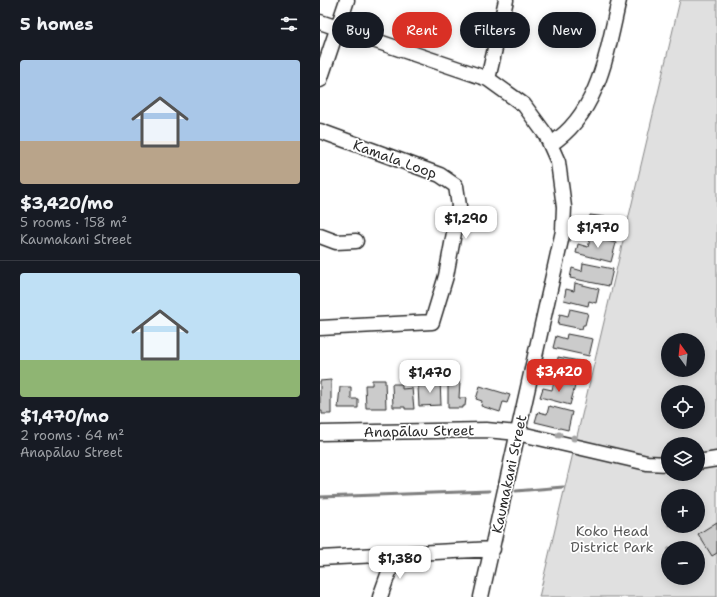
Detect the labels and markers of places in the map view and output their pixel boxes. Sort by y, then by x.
pin: $1,290 [433,206,499,240]
pin: $1,970 [565,215,631,249]
pin: $3,420 [526,359,592,393]
pin: $1,470 [397,360,463,394]
pin: $1,380 [367,546,433,580]

